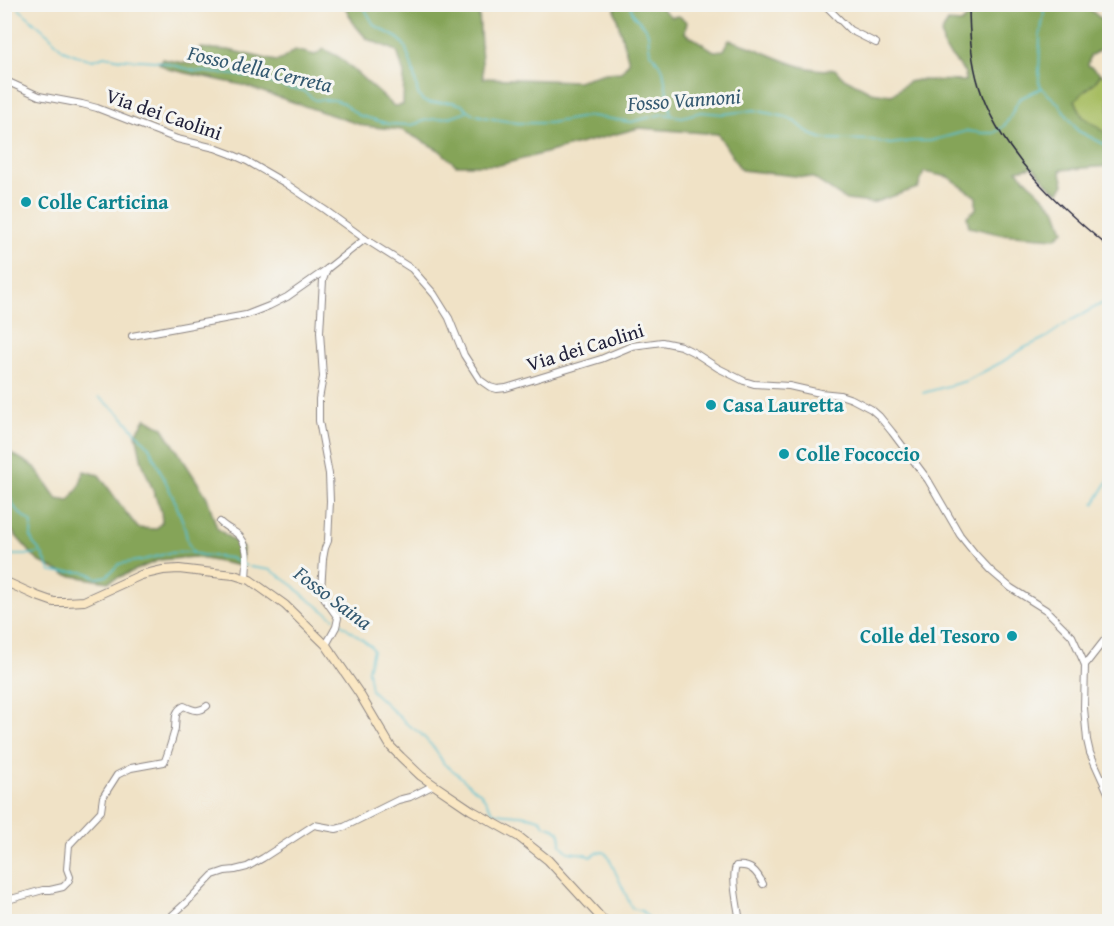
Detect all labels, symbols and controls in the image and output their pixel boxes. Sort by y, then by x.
water label: Fosso della Cerreta [184,37,336,100]
street label: Via dei Caolini [102,80,227,147]
water label: Fosso Vannoni [625,80,742,119]
place label: Colle Carticina [38,187,169,216]
marker: Colle Carticina [19,195,33,209]
street label: Via dei Caolini [523,315,647,378]
place label: Casa Lauretta [723,390,845,419]
marker: Casa Lauretta [704,398,718,412]
place label: Colle Fococcio [796,439,920,468]
marker: Colle Fococcio [777,447,791,461]
water label: Fosso Saina [287,557,379,637]
place label: Colle del Tesoro [860,621,1000,650]
marker: Colle del Tesoro [1005,629,1019,643]

